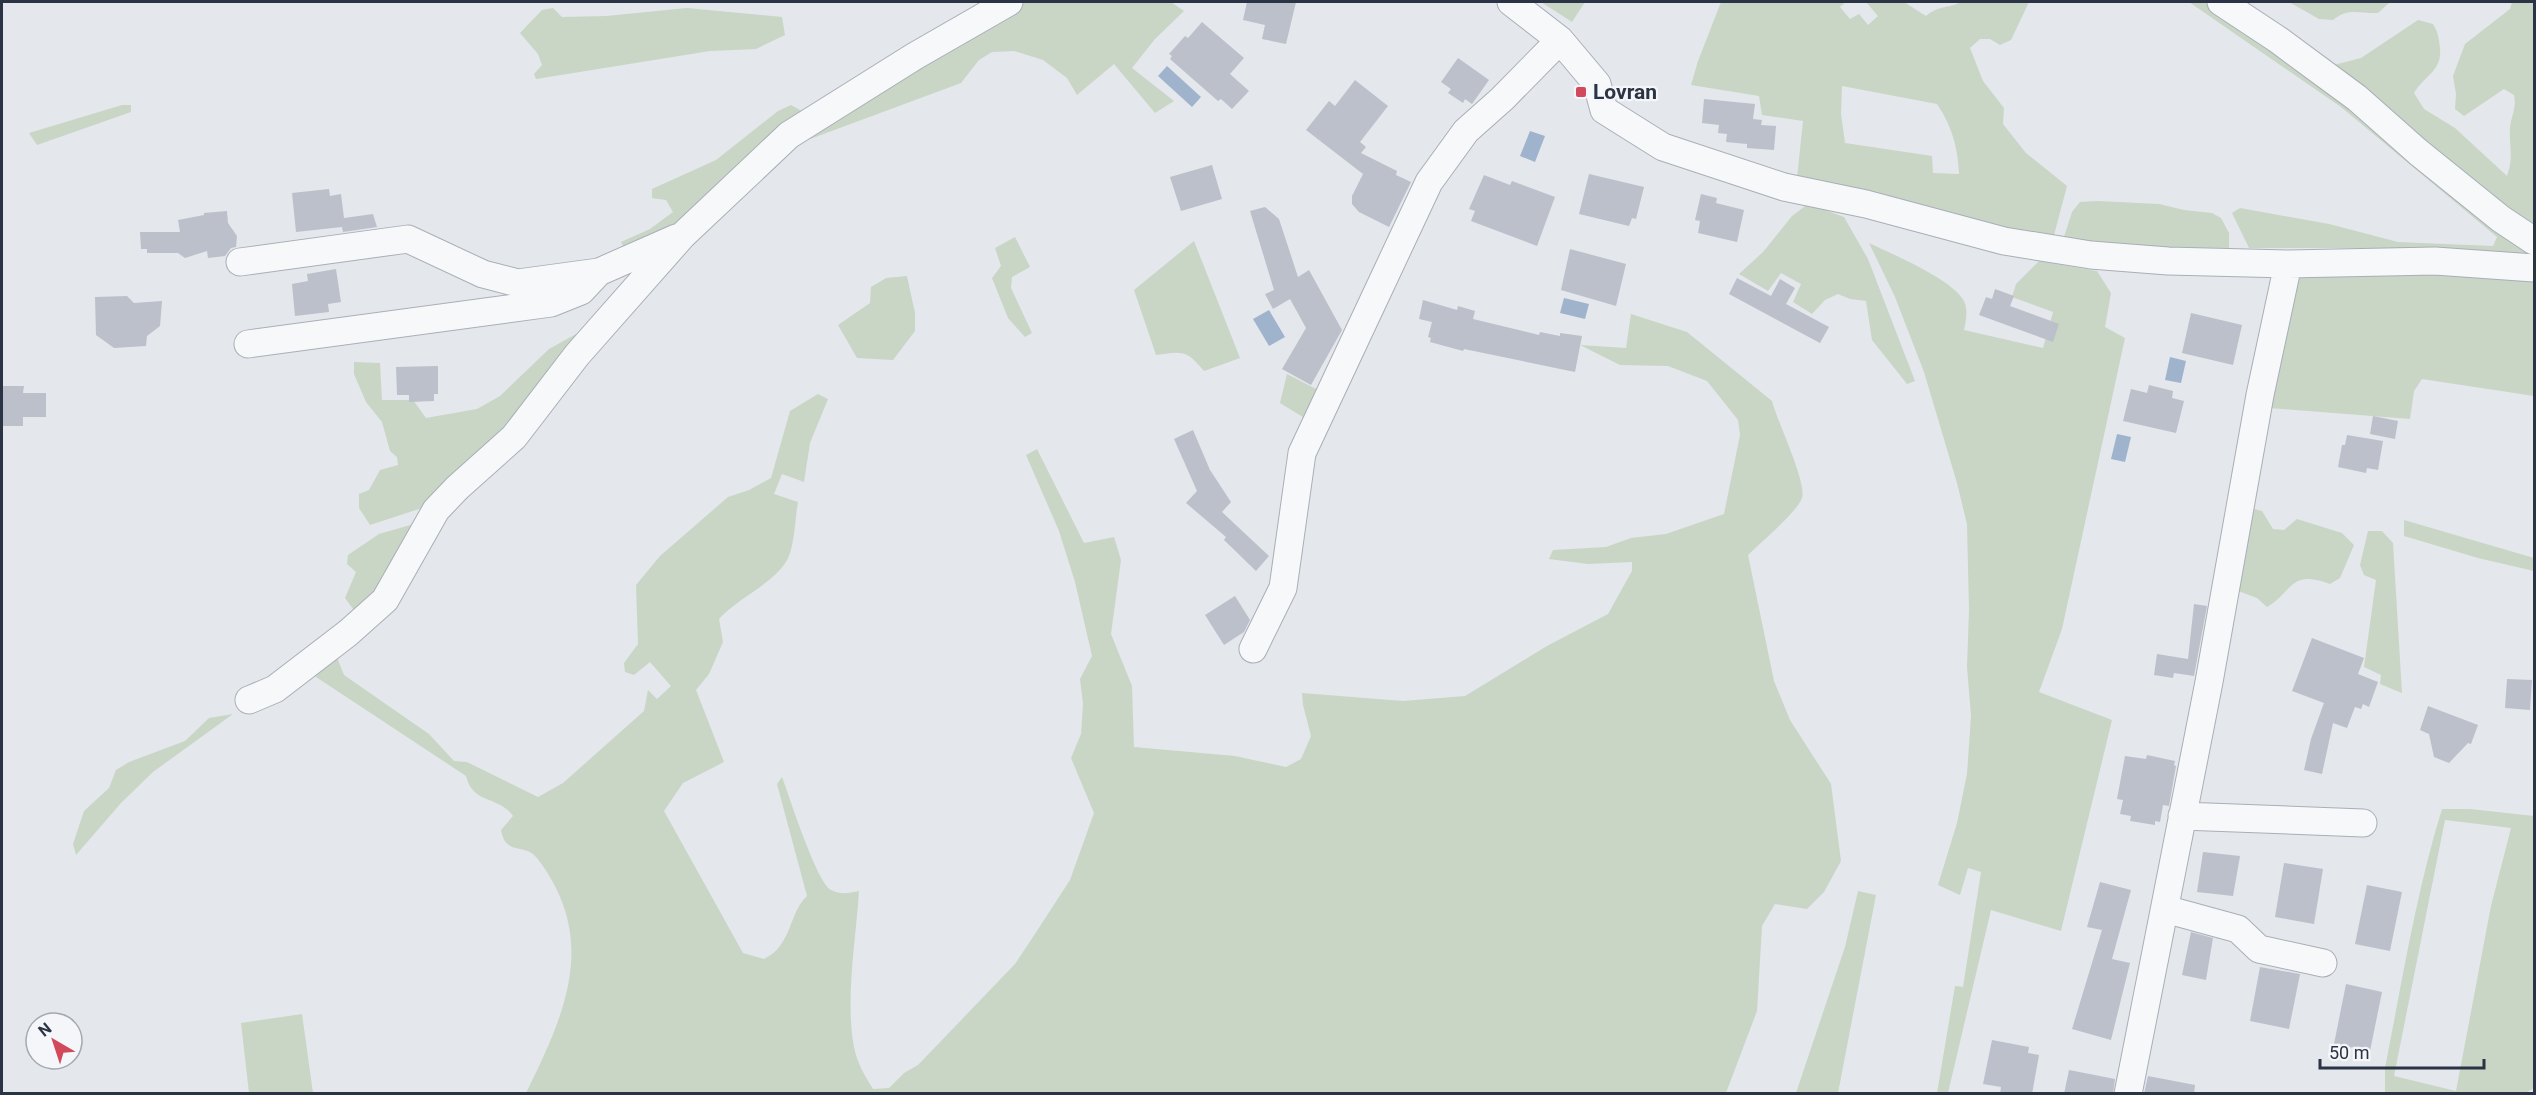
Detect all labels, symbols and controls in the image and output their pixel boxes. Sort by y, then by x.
place label: Lovran [1593,80,1657,104]
marker: Lovran [1574,85,1588,99]
north arrow [24,1011,84,1071]
text: N [35,1019,55,1041]
scale bar [2320,1032,2484,1070]
text: 50 m [2329,1042,2369,1063]

